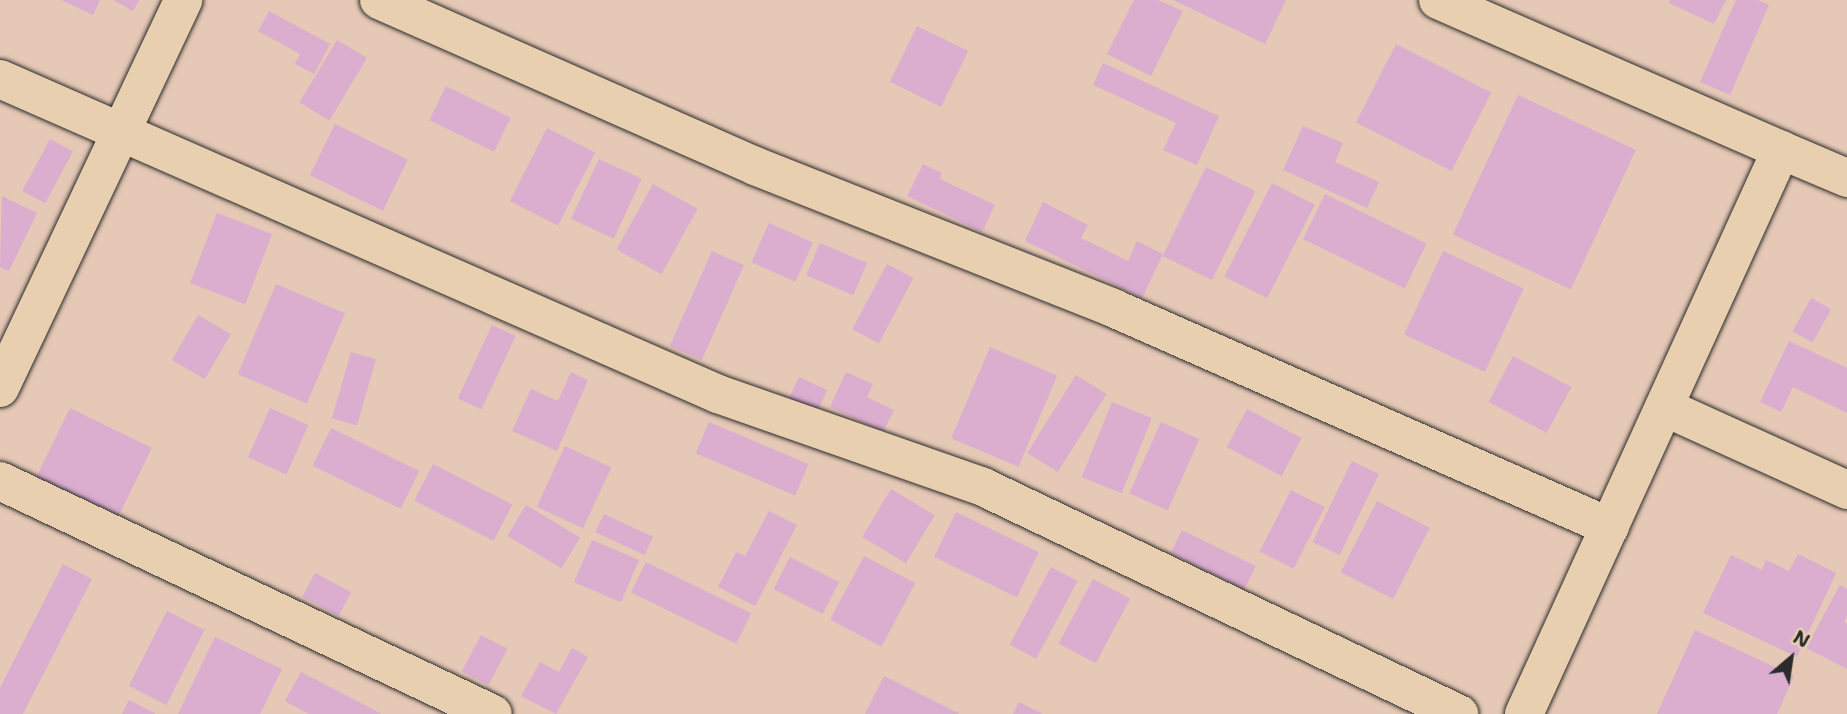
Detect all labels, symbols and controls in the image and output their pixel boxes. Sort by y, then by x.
north arrow [1756,623,1826,693]
text: N [1789,625,1814,654]

